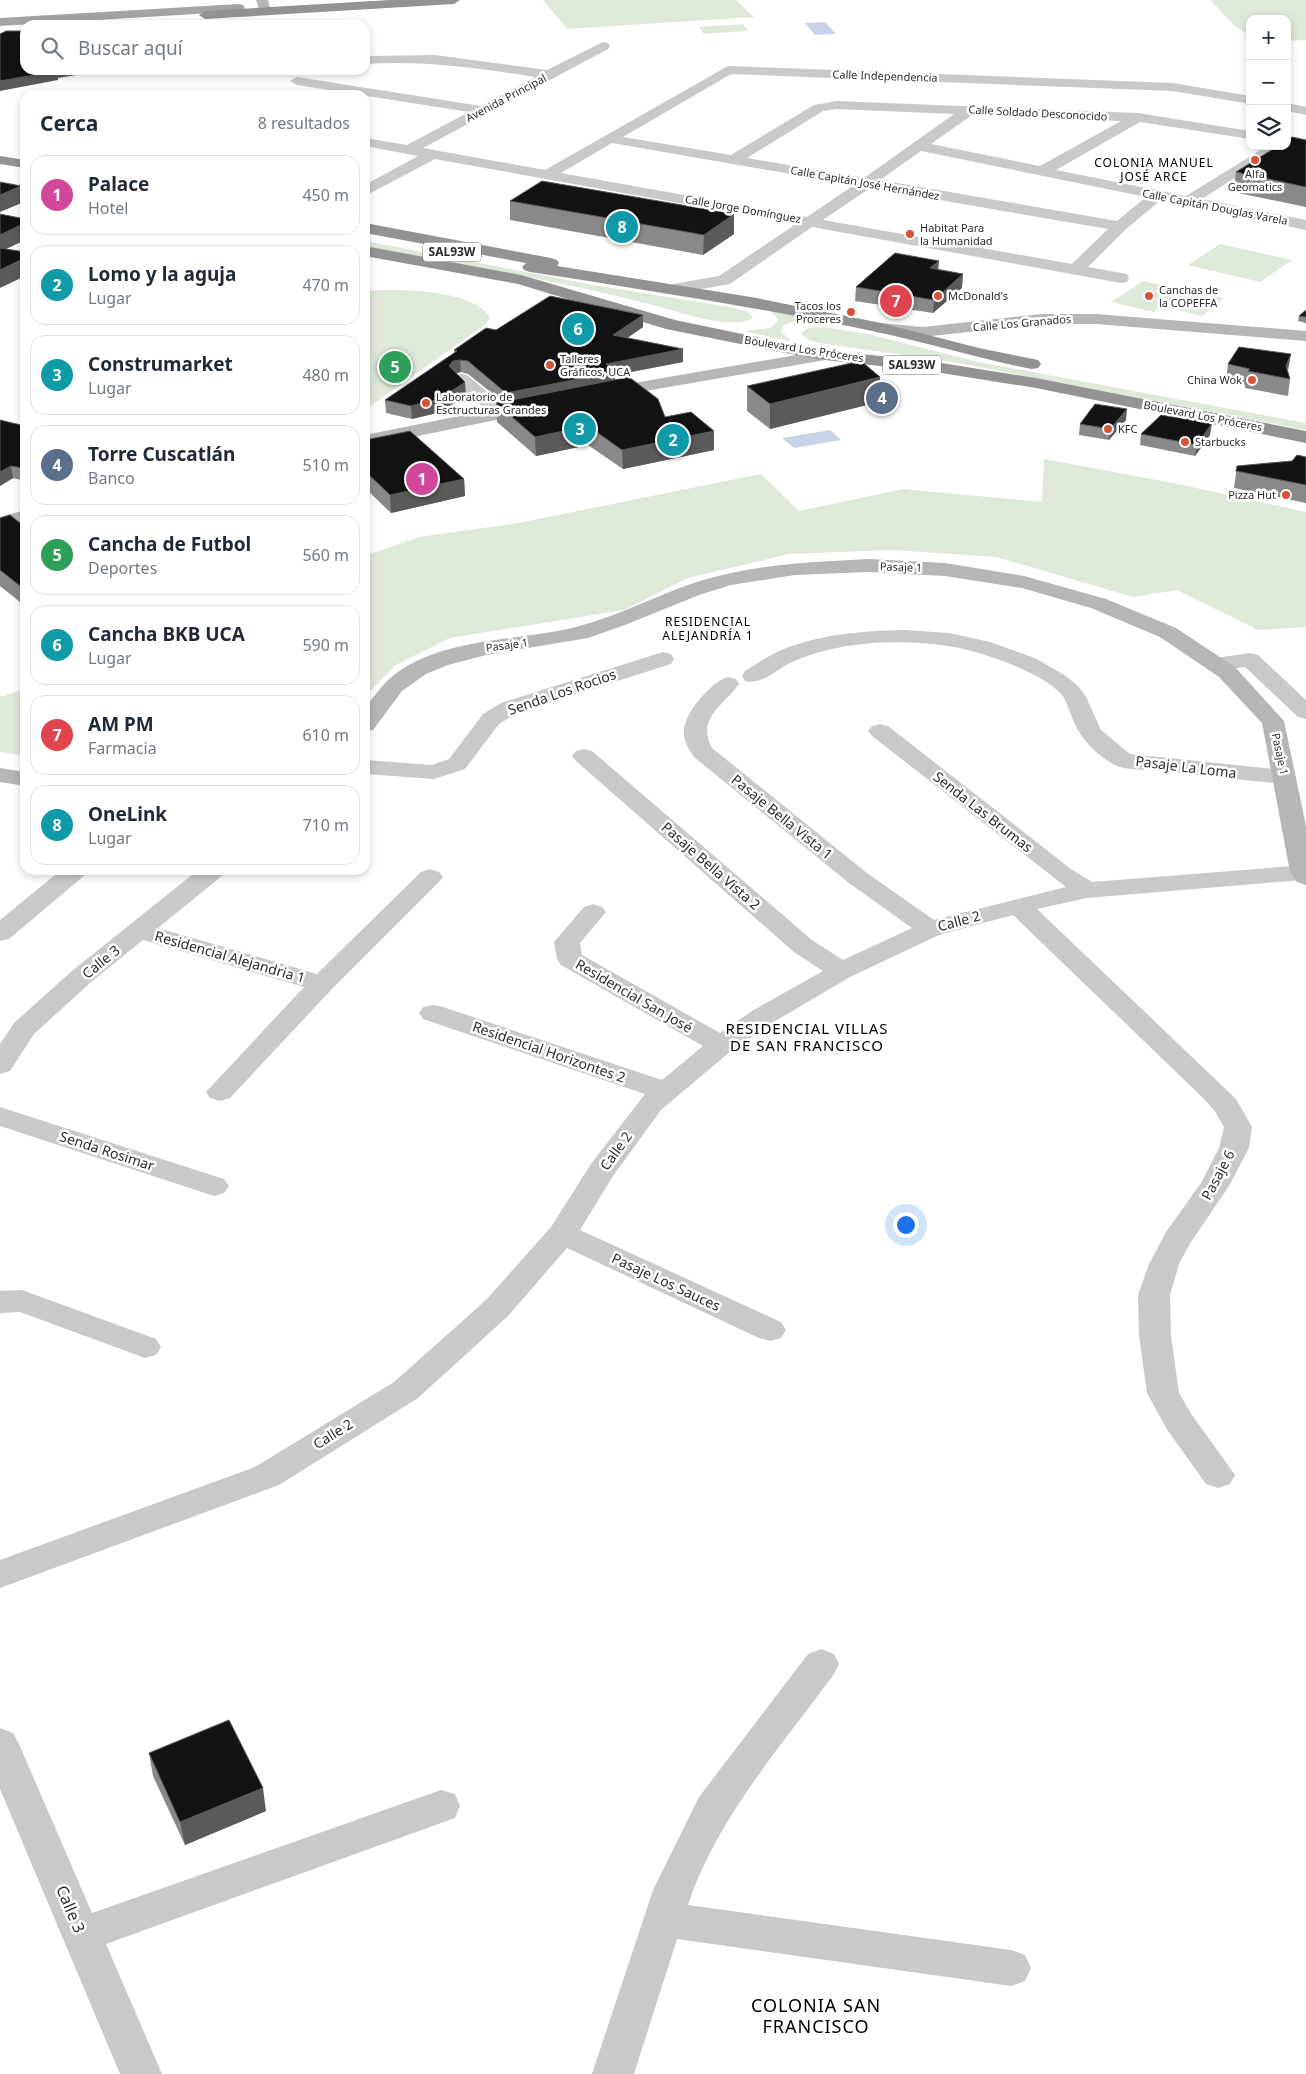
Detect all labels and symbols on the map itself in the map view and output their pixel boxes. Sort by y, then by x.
street label: Calle Independencia [832,66,938,85]
street label: Avenida Principal [463,70,549,125]
street label: Calle Soldado Desconocido [968,101,1108,124]
district label: COLONIA MANUEL JOSÉ ARCE [1094,154,1214,185]
marker: Alfa Geomatics [1249,154,1261,166]
street label: Calle Capitán José Hernández [789,162,941,203]
place label: Alfa Geomatics [1228,166,1282,194]
street label: Calle Capitán Douglas Varela [1141,185,1289,228]
street label: Calle Jorge Domínguez [684,191,802,226]
pin: 8 [606,208,638,246]
place label: Habitat Para la Humanidad [920,220,993,248]
marker: Habitat Para la Humanidad [904,228,916,240]
road number: SAL93W [423,242,481,262]
pin: 7 [880,282,912,320]
place label: Canchas de la COPEFFA [1159,282,1218,310]
place label: McDonald's [948,288,1008,303]
marker: McDonald's [932,290,944,302]
marker: Canchas de la COPEFFA [1143,290,1155,302]
place label: Tacos los Proceres [795,298,841,326]
marker: Tacos los Proceres [845,306,857,318]
pin: 6 [562,310,594,348]
street label: Calle Los Granados [972,311,1072,334]
street label: Boulevard Los Próceres [743,332,865,365]
pin: 5 [379,348,411,386]
place label: Talleres Gráficos, UCA [560,351,631,379]
road number: SAL93W [883,356,941,374]
marker: Talleres Gráficos, UCA [544,359,556,371]
place label: China Wok [1187,372,1242,387]
marker: China Wok [1246,374,1258,386]
pin: 4 [866,379,898,417]
place label: Laboratorio de Esctructuras Grandes [436,389,546,417]
marker: Laboratorio de Esctructuras Grandes [420,397,432,409]
street label: Boulevard Los Próceres [1142,397,1264,434]
pin: 3 [564,410,596,448]
pin: 2 [657,421,689,459]
place label: KFC [1118,421,1138,436]
marker: KFC [1102,423,1114,435]
place label: Starbucks [1195,434,1246,449]
marker: Starbucks [1179,436,1191,448]
pin: 1 [406,460,438,498]
place label: Pizza Hut [1228,487,1276,502]
marker: Pizza Hut [1280,489,1292,501]
street label: Pasaje 1 [880,558,923,575]
district label: RESIDENCIAL ALEJANDRÍA 1 [662,613,754,644]
street label: Pasaje 1 [485,634,529,655]
street label: Senda Los Rocios [505,664,619,719]
street label: Pasaje 1 [1269,732,1292,776]
street label: Pasaje La Loma [1134,751,1238,782]
street label: Senda Las Brumas [930,767,1037,857]
street label: Pasaje Bella Vista 1 [728,770,837,863]
street label: Pasaje Bella Vista 2 [658,817,765,914]
street label: Calle 2 [935,906,982,935]
street label: Residencial Alejandria 1 [153,926,308,987]
street label: Calle 3 [78,941,124,983]
street label: Residencial San José [572,954,696,1037]
street label: Residencial Horizontes 2 [470,1016,628,1087]
district label: RESIDENCIAL VILLAS DE SAN FRANCISCO [725,1018,889,1055]
street label: Senda Rosimar [57,1126,157,1175]
street label: Calle 2 [595,1128,636,1174]
street label: Pasaje 6 [1196,1146,1239,1203]
your location [893,1212,919,1238]
street label: Pasaje Los Sauces [609,1248,724,1315]
street label: Calle 2 [309,1414,356,1453]
street label: Calle 3 [51,1882,91,1936]
district label: COLONIA SAN FRANCISCO [751,1993,881,2038]

